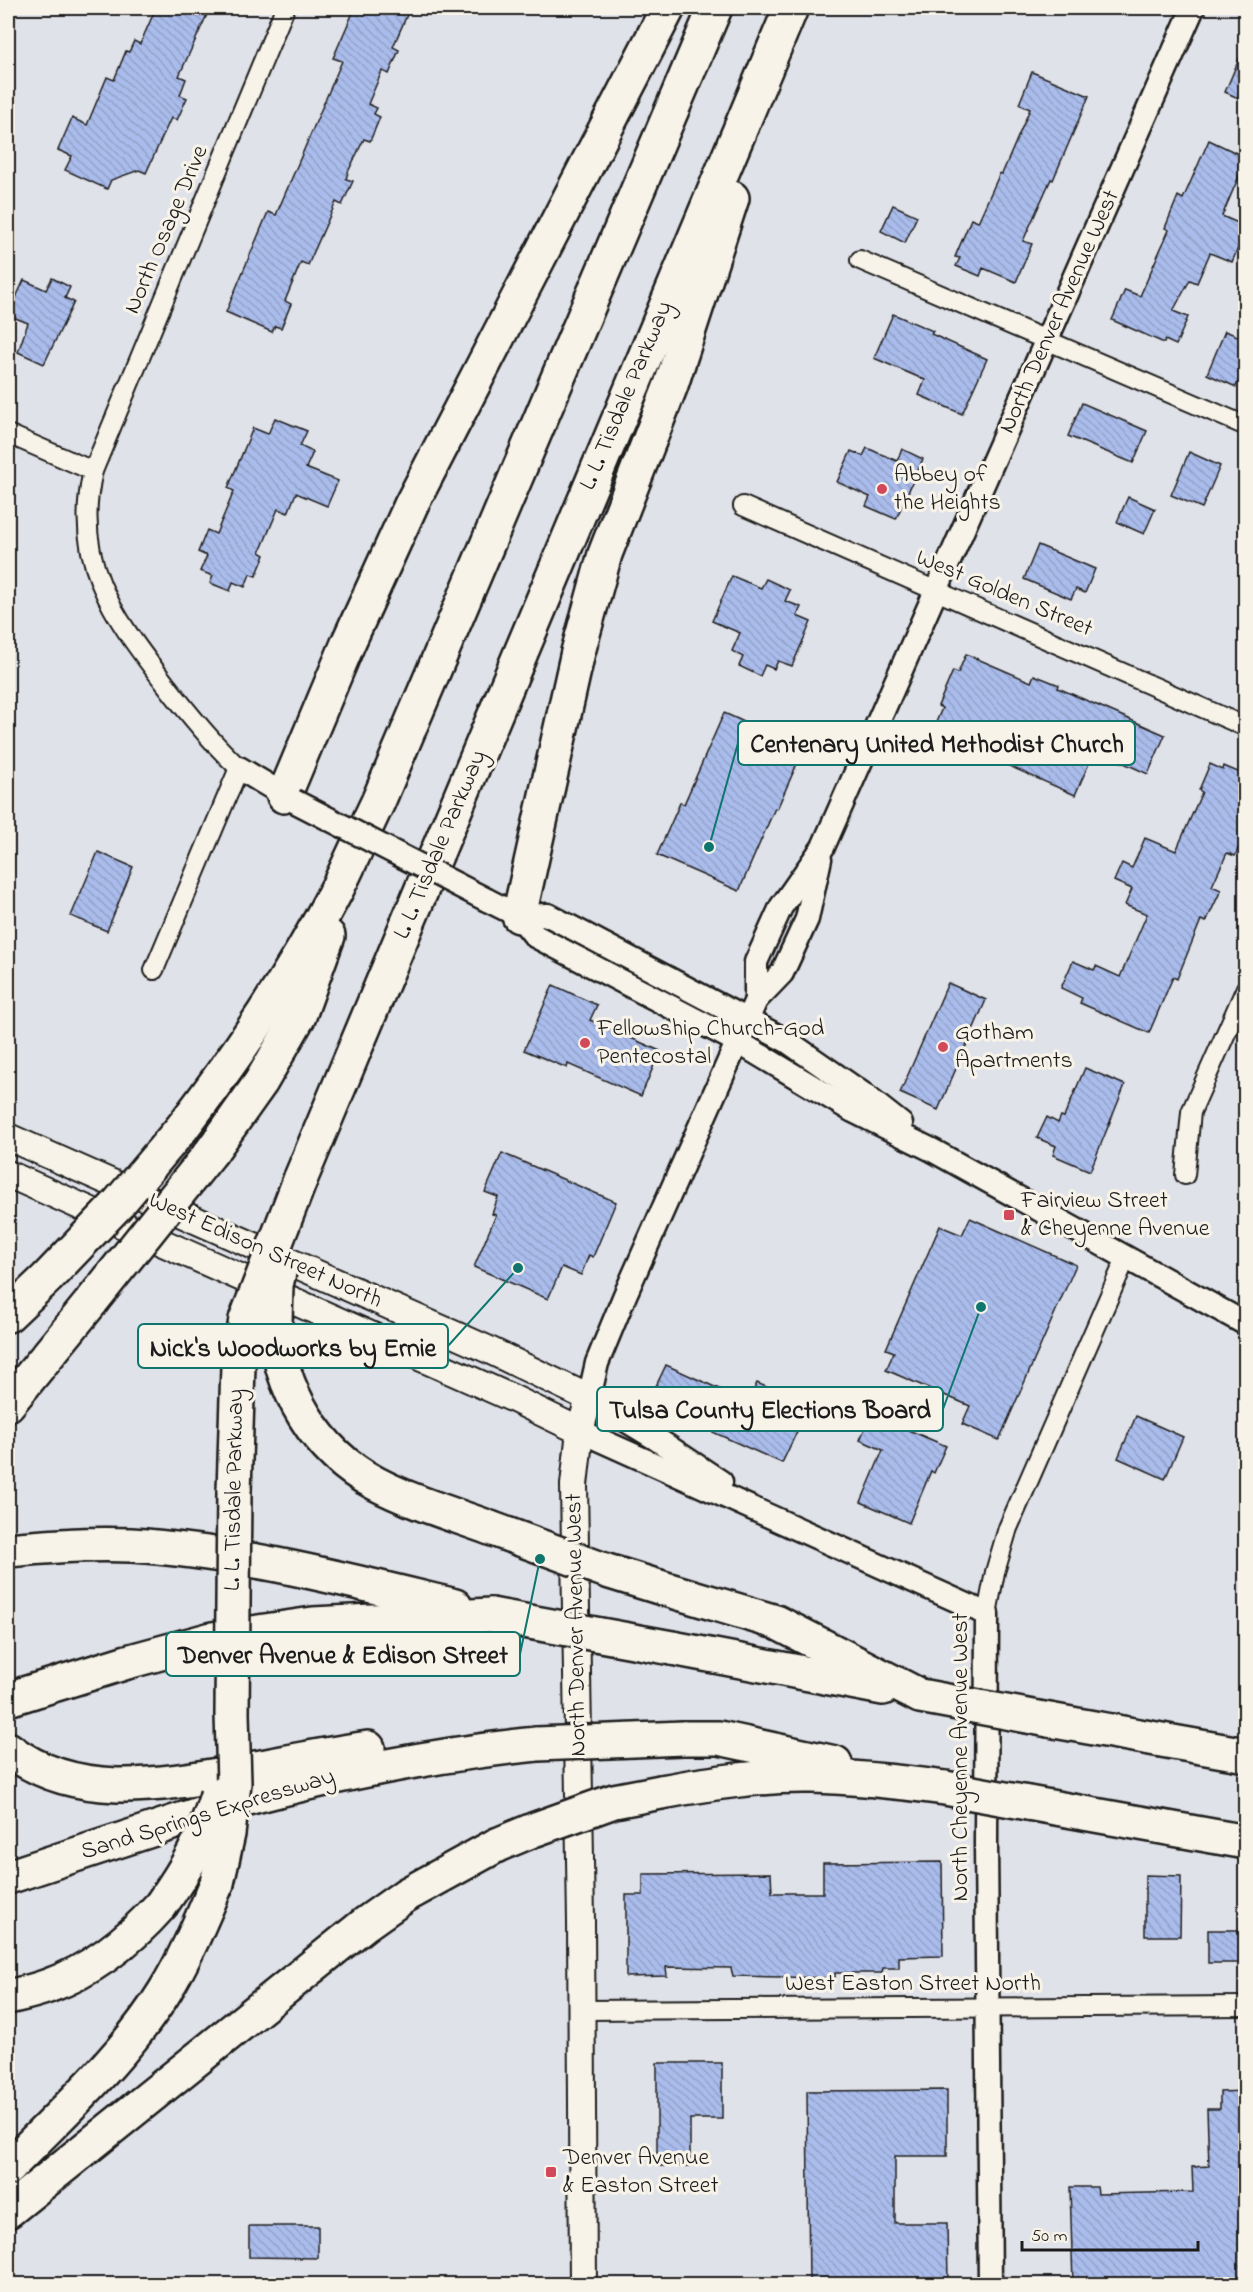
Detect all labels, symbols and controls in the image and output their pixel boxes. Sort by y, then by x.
street label: North Osage Drive [116,140,218,320]
street label: North Denver Avenue West [990,185,1130,439]
street label: L. L. Tisdale Parkway [571,296,684,496]
place label: Abbey of the Heights [894,458,1001,521]
marker: Abbey of the Heights [875,482,889,496]
street label: West Golden Street [910,541,1098,647]
callout: Centenary United Methodist Church [738,721,1135,765]
text: Centenary United Methodist Church [750,727,1124,765]
street label: L. L. Tisdale Parkway [385,745,498,945]
place label: Fellowship Church-God Pentecostal [596,1012,825,1075]
place label: Gotham Apartments [955,1016,1073,1079]
marker: Fellowship Church-God Pentecostal [578,1036,592,1050]
marker: Gotham Apartments [936,1040,950,1054]
street label: West Edison Street North [143,1184,387,1318]
place label: Fairview Street & Cheyenne Avenue [1020,1184,1210,1248]
marker: Fairview Street & Cheyenne Avenue [1002,1208,1016,1222]
callout: Nick's Woodworks by Ernie [138,1324,448,1368]
text: Nick's Woodworks by Ernie [150,1331,438,1369]
callout: Tulsa County Elections Board [597,1387,943,1431]
street label: L. L. Tisdale Parkway [216,1388,255,1592]
text: Tulsa County Elections Board [609,1393,931,1431]
street label: North Denver Avenue West [557,1493,597,1757]
street label: North Cheyenne Avenue West [944,1613,980,1901]
callout: Denver Avenue & Edison Street [166,1632,520,1676]
text: Denver Avenue & Edison Street [177,1638,508,1676]
street label: Sand Springs Expressway [77,1760,340,1871]
street label: West Easton Street North [785,1967,1041,2002]
place label: Denver Avenue & Easton Street [562,2141,719,2204]
marker: Denver Avenue & Easton Street [544,2165,558,2179]
scale bar [1022,2214,1198,2252]
text: 50 m [1031,2224,1068,2250]

